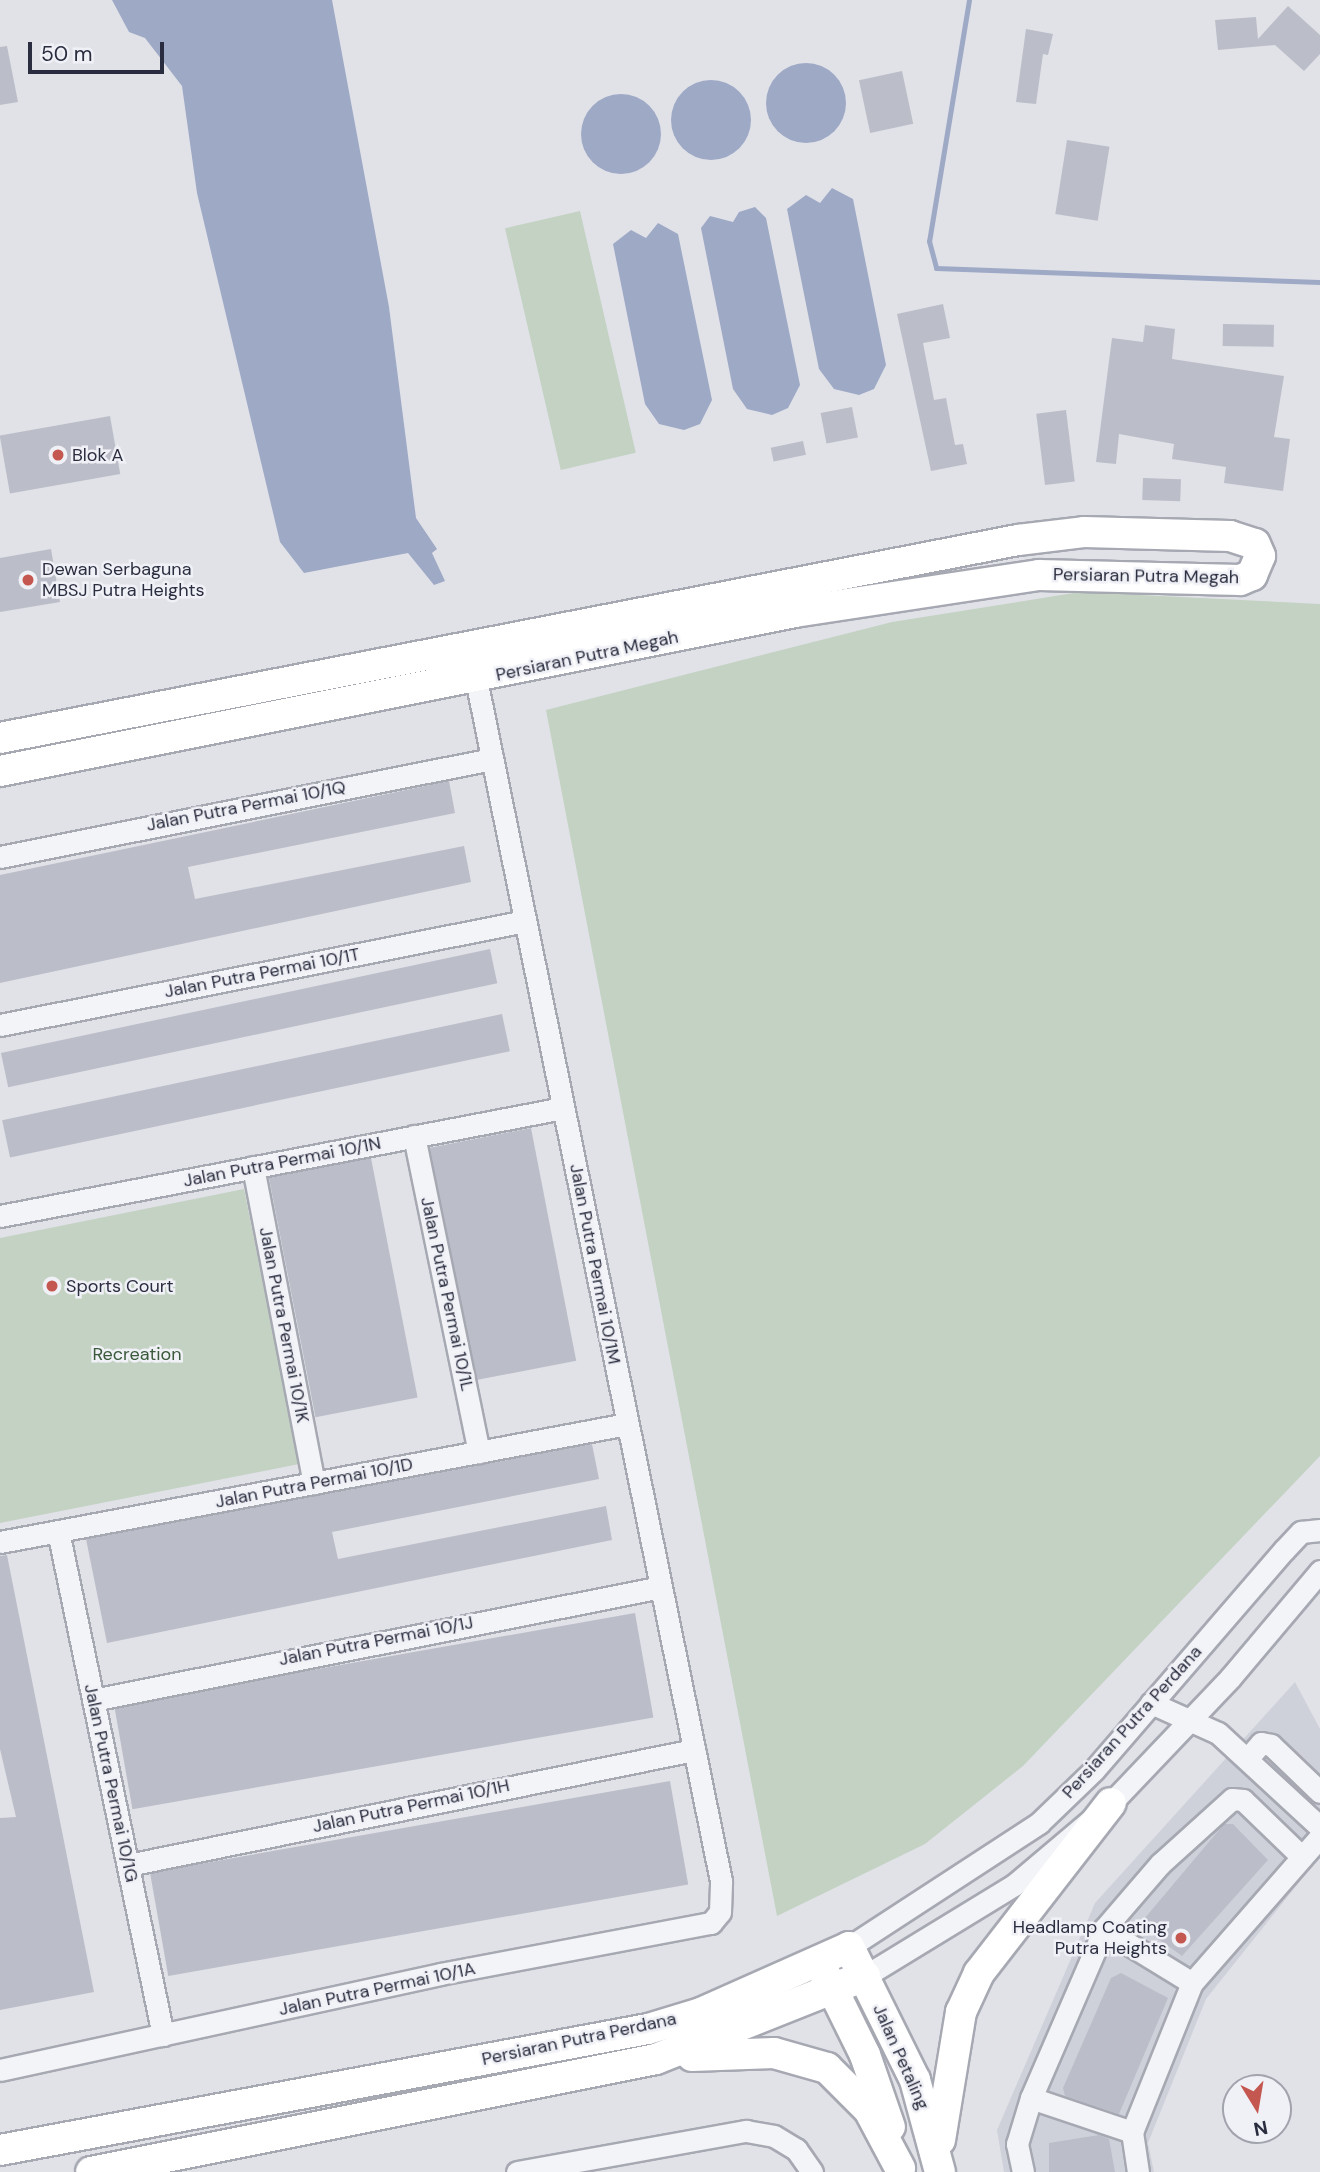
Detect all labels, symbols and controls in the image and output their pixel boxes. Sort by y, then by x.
scale bar [32,28,168,72]
text: 50 m [41,40,92,68]
place label: Blok A [72,444,123,466]
marker: Blok A [50,447,66,463]
place label: Dewan Serbaguna MBSJ Putra Heights [42,559,205,602]
street label: Persiaran Putra Megah [1053,564,1239,588]
marker: Dewan Serbaguna MBSJ Putra Heights [20,572,36,588]
street label: Persiaran Putra Megah [494,626,680,686]
street label: Jalan Putra Permai 10/1Q [145,776,347,836]
street label: Jalan Putra Permai 10/1T [163,943,361,1003]
street label: Jalan Putra Permai 10/1N [181,1132,383,1192]
street label: Jalan Putra Permai 10/1M [565,1162,625,1366]
street label: Jalan Putra Permai 10/1L [416,1195,478,1393]
street label: Jalan Putra Permai 10/1K [254,1225,314,1425]
place label: Sports Court [66,1275,174,1297]
marker: Sports Court [44,1278,60,1294]
park label: Recreation [92,1343,182,1365]
street label: Jalan Putra Permai 10/1D [213,1453,415,1513]
street label: Jalan Putra Permai 10/1J [277,1612,475,1670]
street label: Persiaran Putra Perdana [1058,1641,1206,1803]
street label: Jalan Putra Permai 10/1G [79,1682,143,1884]
street label: Jalan Putra Permai 10/1H [311,1775,511,1837]
place label: Headlamp Coating Putra Heights [1013,1917,1167,1960]
marker: Headlamp Coating Putra Heights [1173,1930,1189,1946]
street label: Jalan Putra Permai 10/1A [277,1958,477,2020]
street label: Jalan Petaling [868,2001,934,2113]
street label: Persiaran Putra Perdana [480,2008,678,2070]
north arrow [1222,2074,1292,2144]
text: N [1252,2115,1270,2142]

